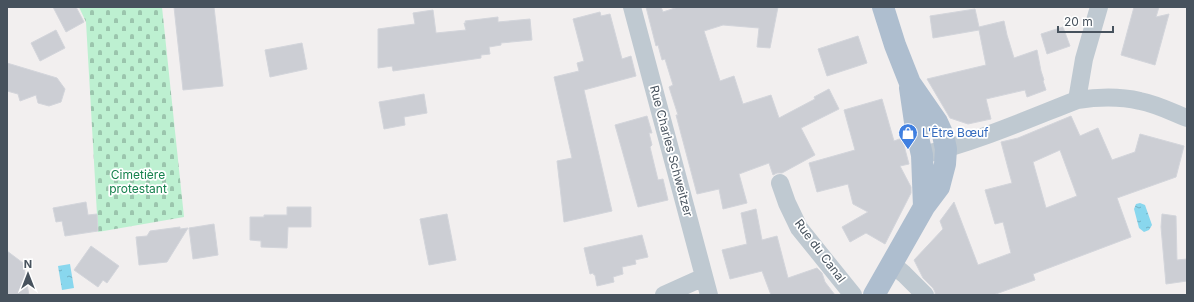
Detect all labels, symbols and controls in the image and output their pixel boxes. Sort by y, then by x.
scale bar [1058,8,1113,34]
text: 20 m [1064,14,1093,29]
street label: Rue Charles Schweitzer [647,84,696,219]
shop icon: L'Être Bœuf [897,122,919,150]
place label: L'Être Bœuf [922,125,989,140]
park label: Cimetière protestant [109,167,167,196]
street label: Rue du Canal [792,216,849,285]
north arrow [8,254,48,294]
text: N [24,257,32,271]

